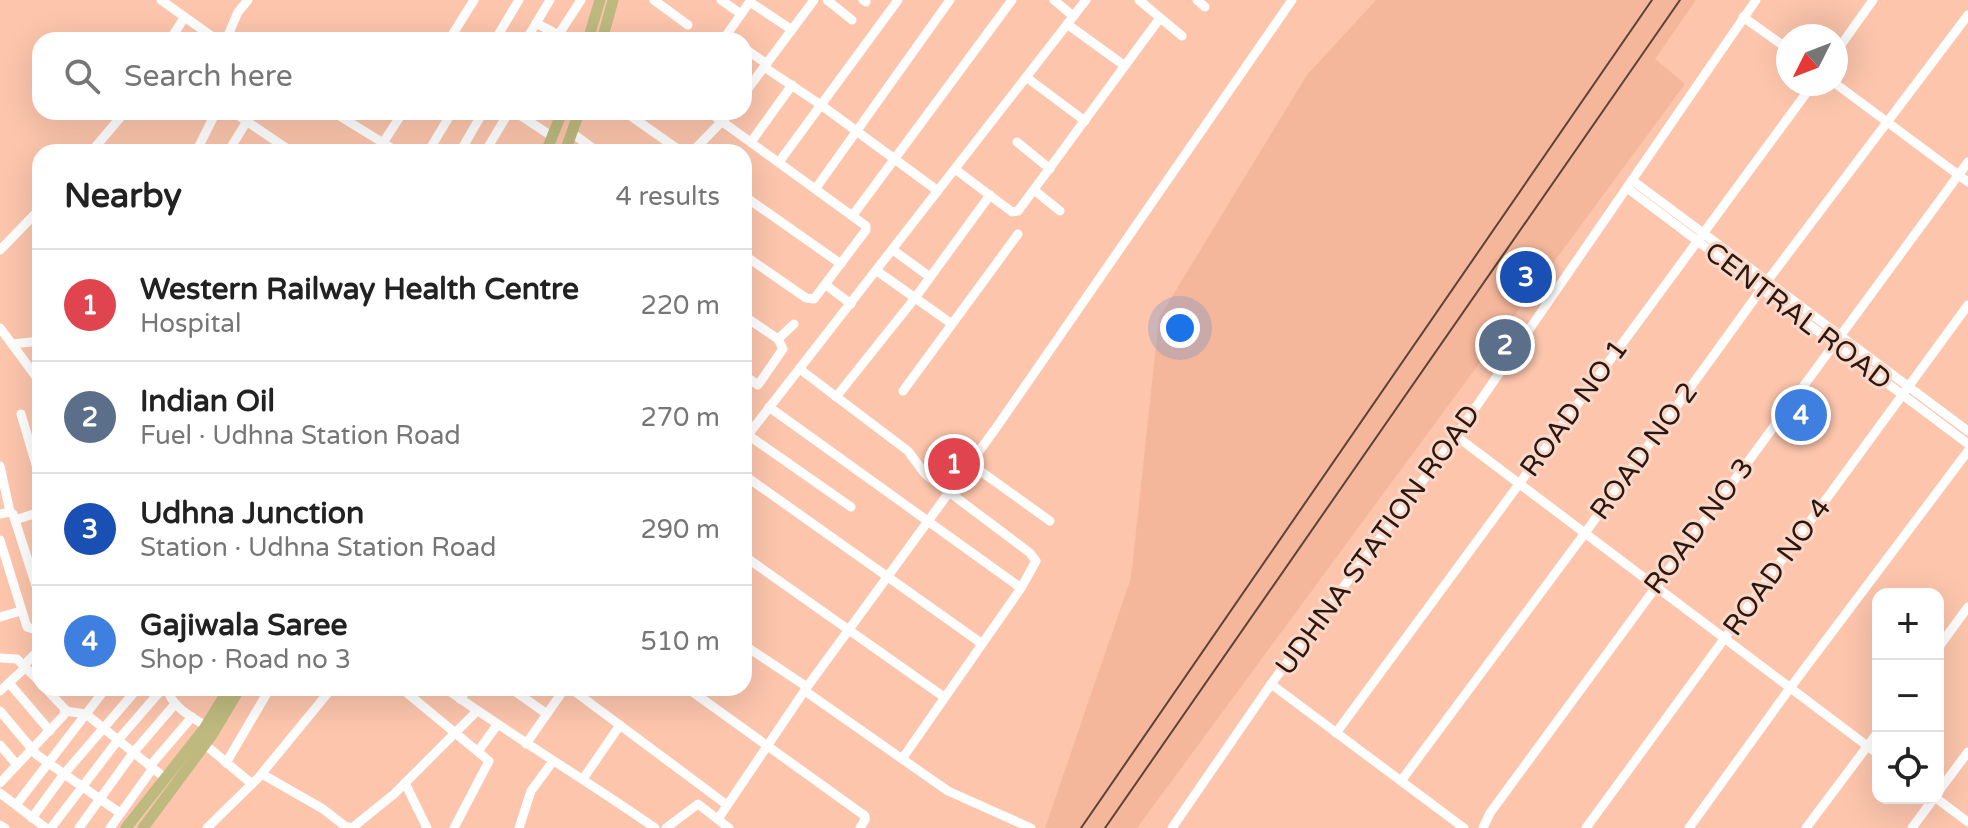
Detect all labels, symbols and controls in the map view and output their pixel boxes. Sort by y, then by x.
north arrow [1776,24,1848,96]
search box [32,32,752,120]
icon: search [60,54,104,98]
text: Search here [124,58,293,95]
text: Nearby [64,176,182,217]
text: 4 results [615,181,720,212]
street label: CENTRAL ROAD [1698,235,1898,397]
pin: 3 [1500,247,1552,307]
text: Western Railway Health Centre [140,271,579,308]
text: 1 [82,290,98,321]
text: 220 m [640,290,720,321]
text: Hospital [140,308,241,339]
your location [1160,308,1200,348]
pin: 2 [1479,315,1531,375]
street label: ROAD NO 1 [1513,333,1635,483]
street label: ROAD NO 2 [1583,376,1705,526]
text: Indian Oil [140,383,275,420]
pin: 4 [1775,385,1827,445]
street label: UDHNA STATION ROAD [1268,398,1488,682]
text: 2 [82,402,98,433]
text: 270 m [640,402,720,433]
text: Fuel · Udhna Station Road [140,420,461,451]
pin: 1 [928,434,980,494]
street label: ROAD NO 3 [1637,451,1761,601]
street label: ROAD NO 4 [1716,492,1838,642]
text: Udhna Junction [140,495,364,532]
text: 3 [82,514,98,545]
text: 290 m [640,514,720,545]
text: Station · Udhna Station Road [140,532,497,563]
map controls [1872,588,1944,804]
button: + [1872,588,1944,660]
text: Gajiwala Saree [140,607,348,644]
text: 4 [82,626,98,657]
text: 510 m [640,626,720,657]
text: Shop · Road no 3 [140,644,351,675]
button: − [1872,660,1944,732]
button: locate [1872,732,1944,804]

